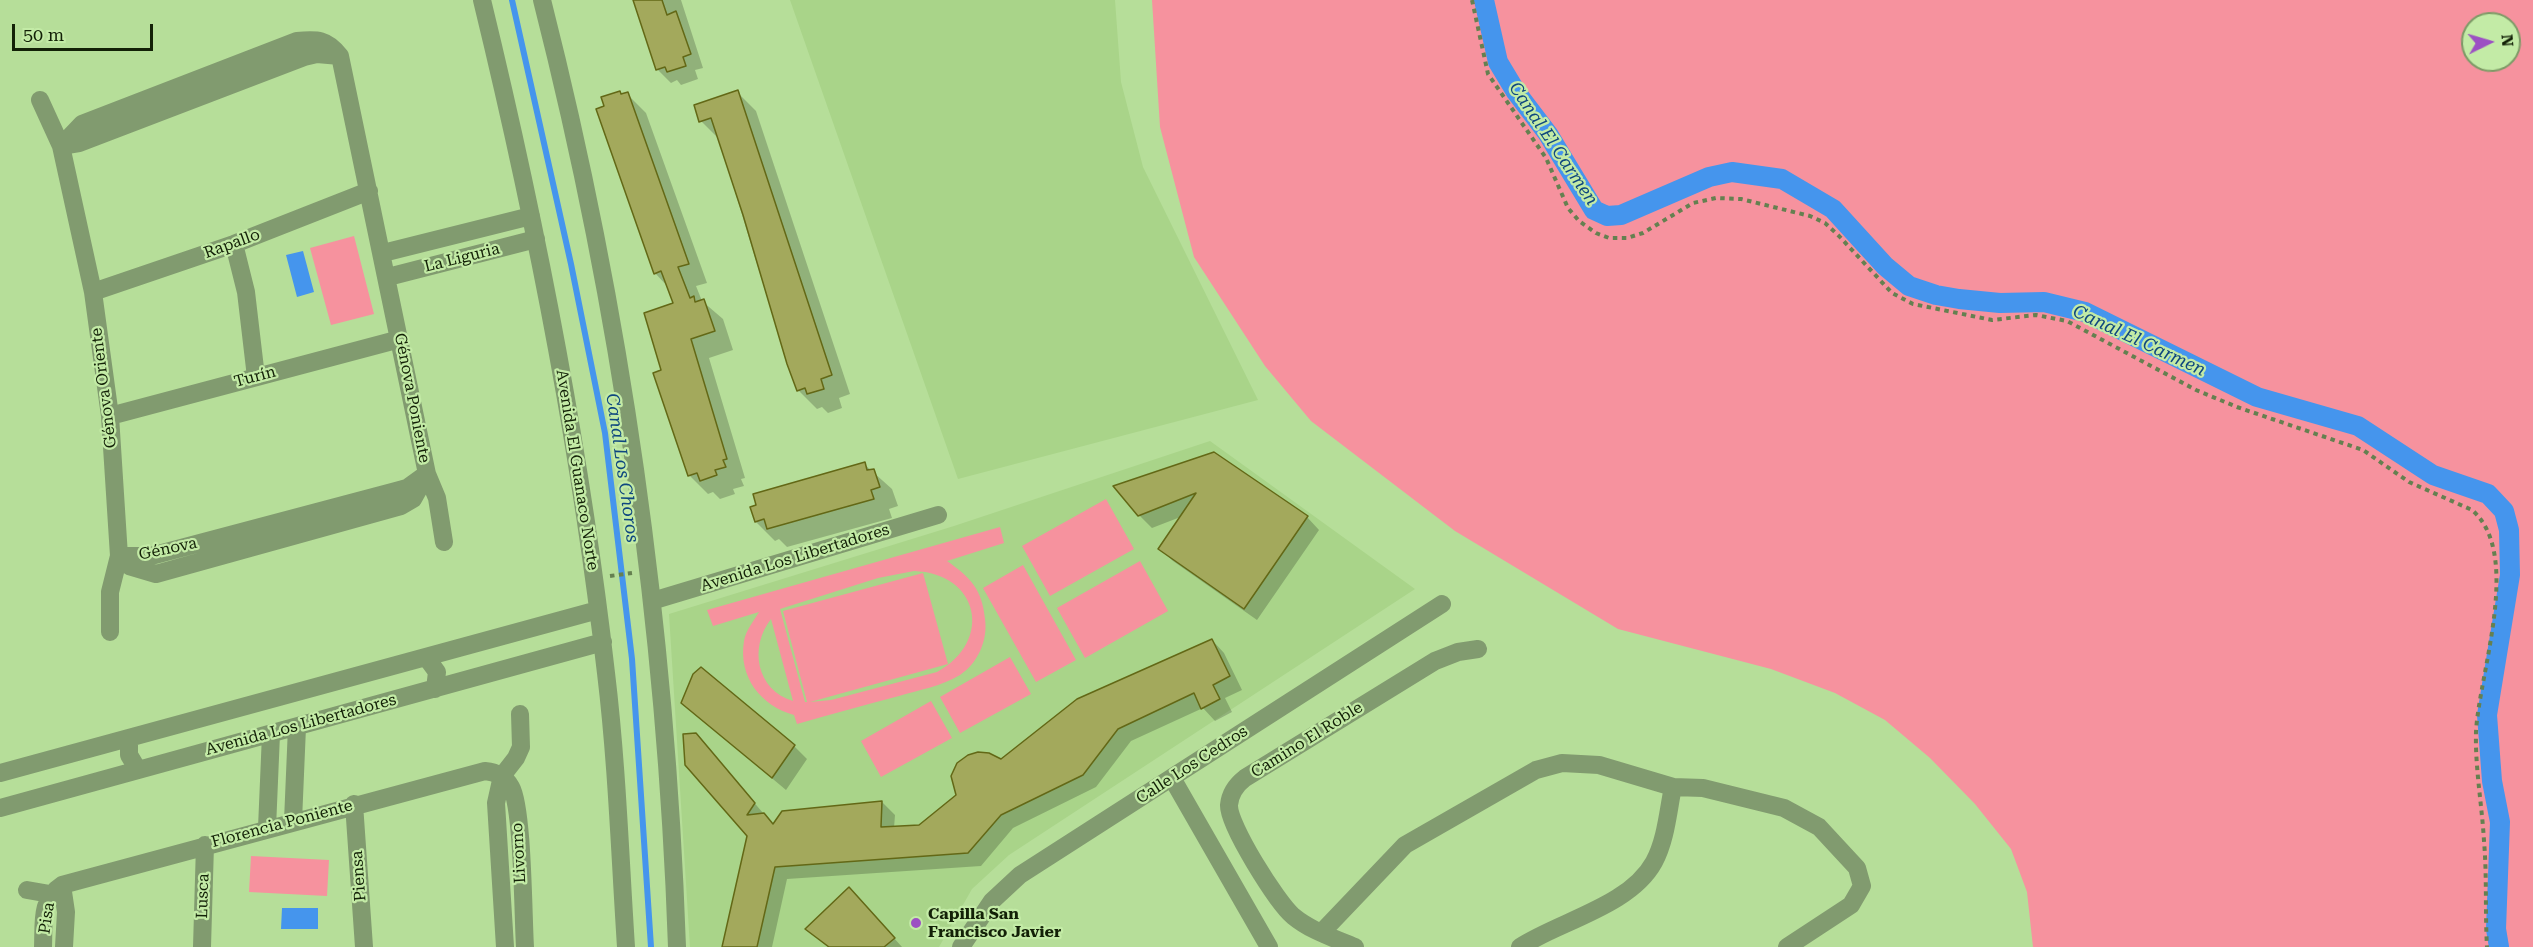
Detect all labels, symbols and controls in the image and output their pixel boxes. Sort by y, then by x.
scale bar [15,12,156,50]
north arrow [2461,12,2521,72]
text: 50 m [23,24,64,45]
text: N [2497,34,2517,48]
water label: Canal El Carmen [1504,78,1602,210]
street label: Rapallo [201,225,263,263]
street label: La Liguria [422,239,502,277]
water label: Canal El Carmen [2069,301,2209,381]
street label: Génova Oriente [87,327,121,449]
street label: Génova Poniente [390,331,434,465]
street label: Turín [232,362,278,392]
street label: Avenida El Guanaco Norte [552,368,602,572]
water label: Canal Los Choros [601,392,643,544]
street label: Avenida Los Libertadores [698,520,892,596]
street label: Génova [137,533,199,565]
street label: Avenida Los Libertadores [204,690,398,760]
street label: Camino El Roble [1248,698,1366,782]
street label: Calle Los Cedros [1133,722,1251,808]
street label: Florencia Poniente [209,796,355,852]
street label: Livorno [508,822,530,884]
street label: Piensa [348,850,370,902]
street label: Lusca [193,873,213,919]
street label: Pisa [35,901,59,935]
place label: Capilla San Francisco Javier [928,904,1061,942]
marker: Capilla San Francisco Javier [909,916,923,930]

